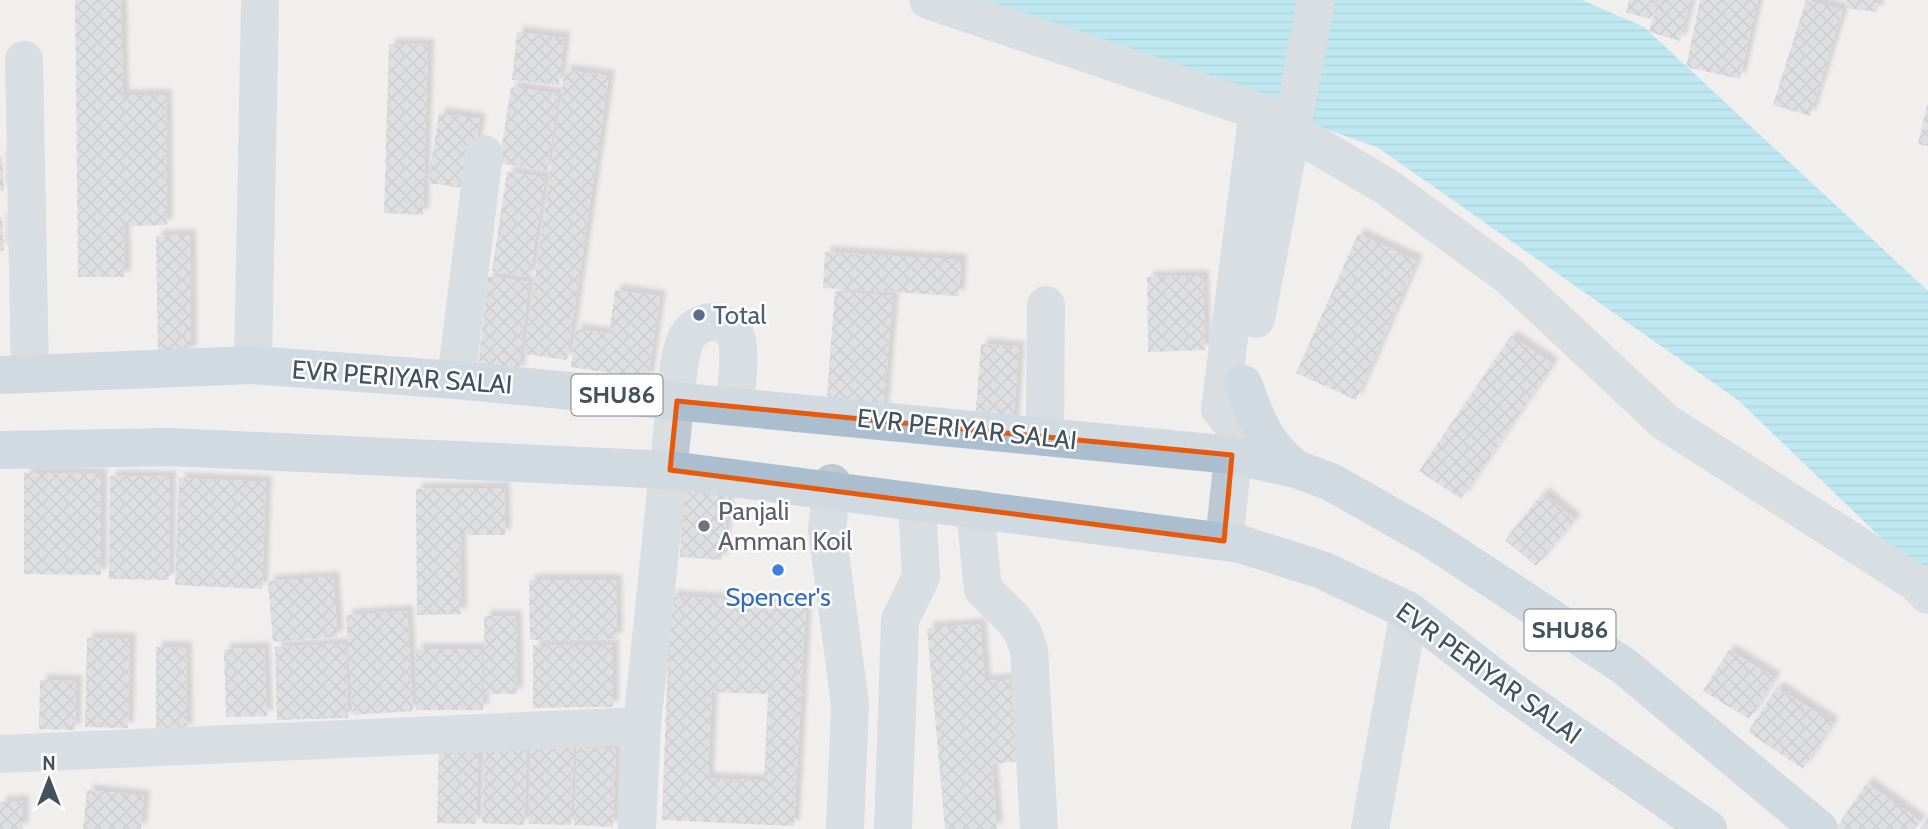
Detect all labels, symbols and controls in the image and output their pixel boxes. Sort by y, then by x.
place label: Total [713,299,766,331]
marker: Total [691,307,707,323]
street label: EVR PERIYAR SALAI [291,353,513,401]
road number: SHU86 [572,374,662,416]
street label: EVR PERIYAR SALAI [855,402,1079,456]
place label: Panjali Amman Koil [718,495,852,557]
marker: Panjali Amman Koil [696,518,712,534]
marker: Spencer's [770,562,786,578]
place label: Spencer's [725,581,831,613]
street label: EVR PERIYAR SALAI [1390,595,1588,751]
road number: SHU86 [1524,610,1616,650]
north arrow [14,745,84,815]
text: N [42,752,56,775]

